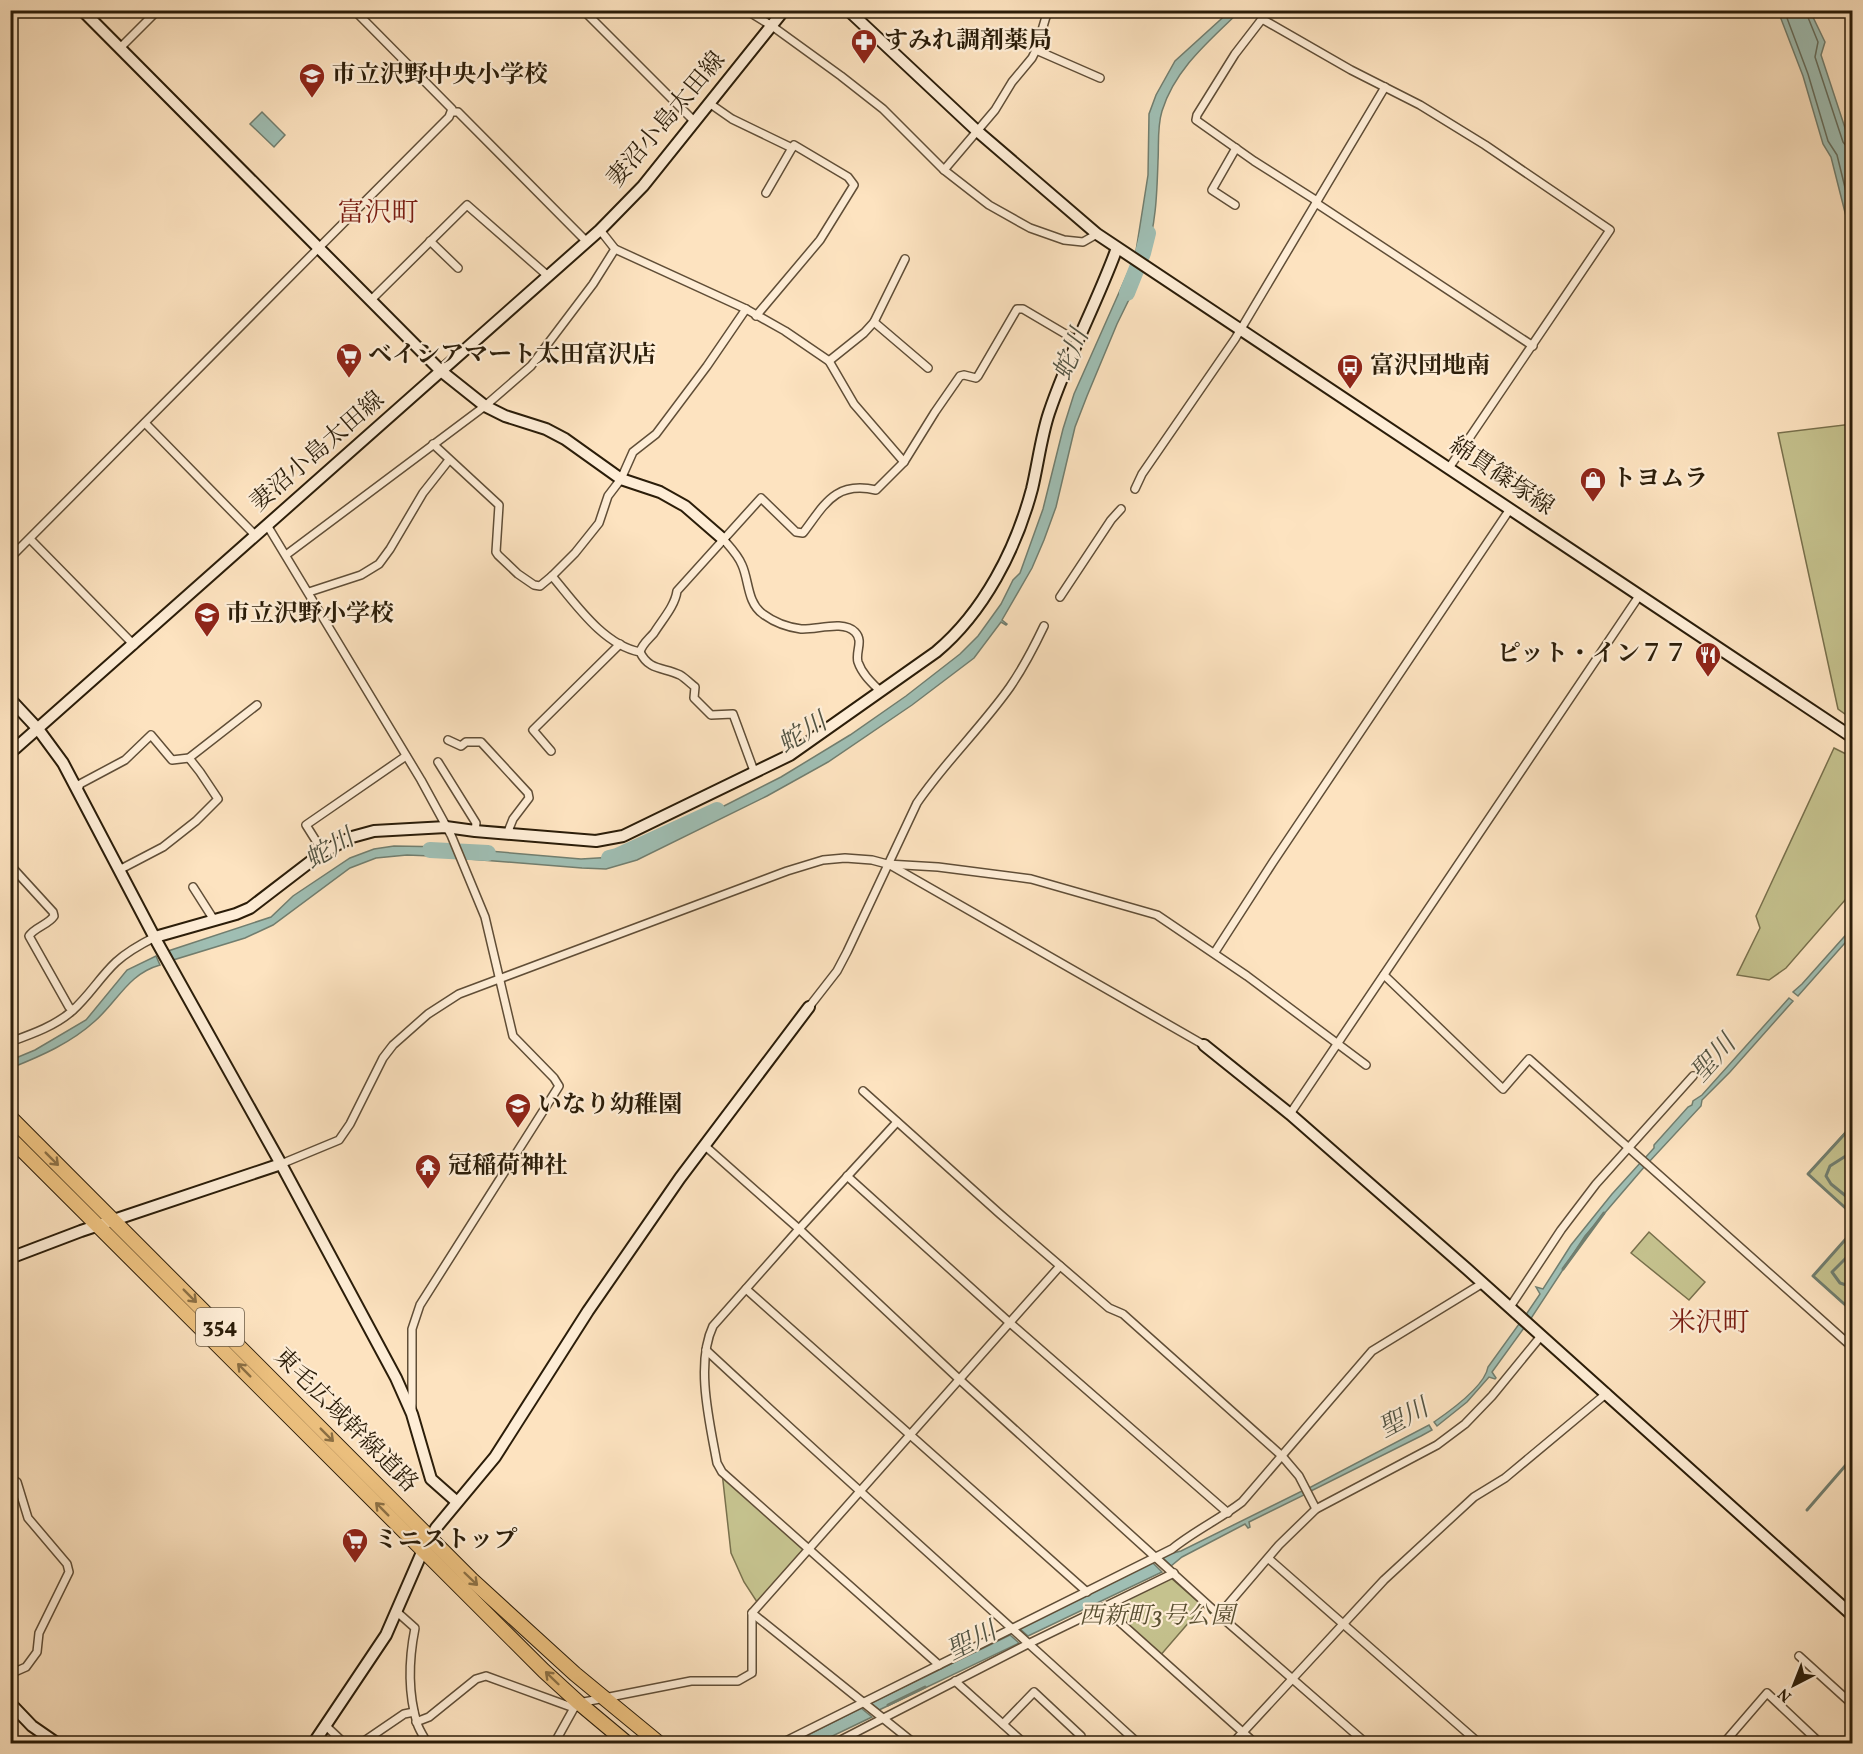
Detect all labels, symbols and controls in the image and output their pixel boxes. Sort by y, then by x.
place label: すみれ調剤薬局 [884,25,1052,59]
pharmacy icon: すみれ調剤薬局 [849,27,879,65]
street label: 妻沼小島太田線 [600,45,734,195]
place label: 市立沢野中央小学校 [332,59,548,93]
school or university icon: 市立沢野中央小学校 [297,61,327,99]
district label: 富沢町 [338,195,419,233]
water label: 蛇川 [1046,321,1100,386]
place label: ベイシアマート太田富沢店 [368,339,656,373]
supermarket icon: ベイシアマート太田富沢店 [334,341,364,379]
place label: 富沢団地南 [1370,350,1490,384]
bus stop icon: 富沢団地南 [1335,352,1365,390]
street label: 妻沼小島太田線 [243,384,393,520]
street label: 綿貫篠塚線 [1442,429,1560,525]
place label: トヨムラ [1612,463,1708,497]
shop icon: トヨムラ [1578,465,1608,503]
place label: 市立沢野小学校 [226,598,394,632]
school or university icon: 市立沢野小学校 [192,600,222,638]
place label: ピット・イン７７ [1497,638,1688,672]
restaurant icon: ピット・イン７７ [1693,640,1723,678]
water label: 蛇川 [771,703,837,763]
water label: 蛇川 [298,820,364,879]
water label: 聖川 [1683,1025,1747,1090]
place label: いなり幼稚園 [538,1089,682,1123]
school or university icon: いなり幼稚園 [503,1091,533,1129]
place label: 冠稲荷神社 [448,1150,568,1184]
one-way arrow [44,1151,59,1166]
temple icon: 冠稲荷神社 [413,1152,443,1190]
one-way arrow [183,1289,197,1304]
district label: 米沢町 [1669,1305,1750,1343]
road number: 354 [196,1308,244,1346]
street label: 東毛広域幹線道路 [265,1341,425,1501]
one-way arrow [237,1363,251,1378]
water label: 聖川 [1373,1389,1438,1447]
one-way arrow [320,1427,335,1442]
one-way arrow [374,1501,389,1516]
place label: ミニストップ [374,1524,518,1558]
supermarket icon: ミニストップ [340,1526,370,1564]
one-way arrow [464,1572,479,1586]
park label: 西新町3号公園 [1079,1600,1239,1634]
water label: 聖川 [941,1613,1006,1670]
north arrow [1764,1655,1824,1715]
one-way arrow [545,1671,560,1685]
text: N [1773,1682,1797,1707]

